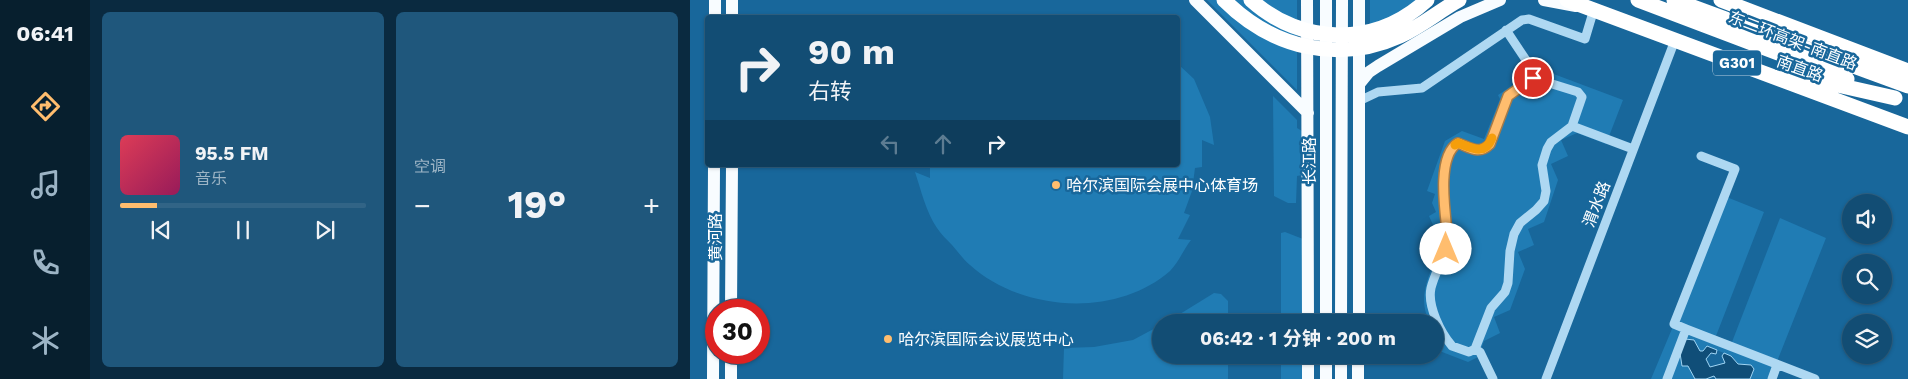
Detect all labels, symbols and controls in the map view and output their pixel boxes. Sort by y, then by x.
street label: 东二环高架-南直路 [1726,7,1860,73]
text: 06:41 [16,21,74,46]
text: 90 m [808,31,895,73]
icon: right [725,35,790,100]
road number: G301 [1713,50,1761,76]
street label: 南直路 [1774,51,1826,85]
pin [1512,57,1554,99]
icon: arrive [1519,64,1547,92]
text: 右转 [808,79,852,104]
icon: directions [28,89,63,124]
icon: left [876,130,904,158]
icon: ahead [929,130,957,158]
icon: right [982,130,1010,158]
street label: 长江路 [1300,137,1319,185]
text: 95.5 FM [195,142,269,165]
text: 空调 [414,157,446,176]
icon: music [28,167,63,202]
text: 音乐 [195,169,227,188]
place label: 哈尔滨国际会展中心体育场 [1066,176,1258,195]
street label: 渭水路 [1579,178,1614,230]
marker: 哈尔滨国际会展中心体育场 [1050,179,1062,191]
text: 19° [508,183,566,227]
text: − [414,189,431,222]
text: + [643,189,660,222]
map controls [1842,194,1892,364]
button: sound [1842,194,1892,244]
street label: 黄河路 [706,213,725,261]
icon: previous [147,216,175,244]
icon: pause [229,216,257,244]
icon: next [311,216,339,244]
position arrow [1419,222,1471,274]
icon: phone [28,245,63,280]
button: search [1842,254,1892,304]
speed limit sign: 30 [705,299,770,364]
button: layers [1842,314,1892,364]
icon: climate [28,323,63,358]
text: 06:42 · 1 分钟 · 200 m [1200,327,1396,350]
place label: 哈尔滨国际会议展览中心 [898,330,1074,349]
marker: 哈尔滨国际会议展览中心 [882,333,894,345]

